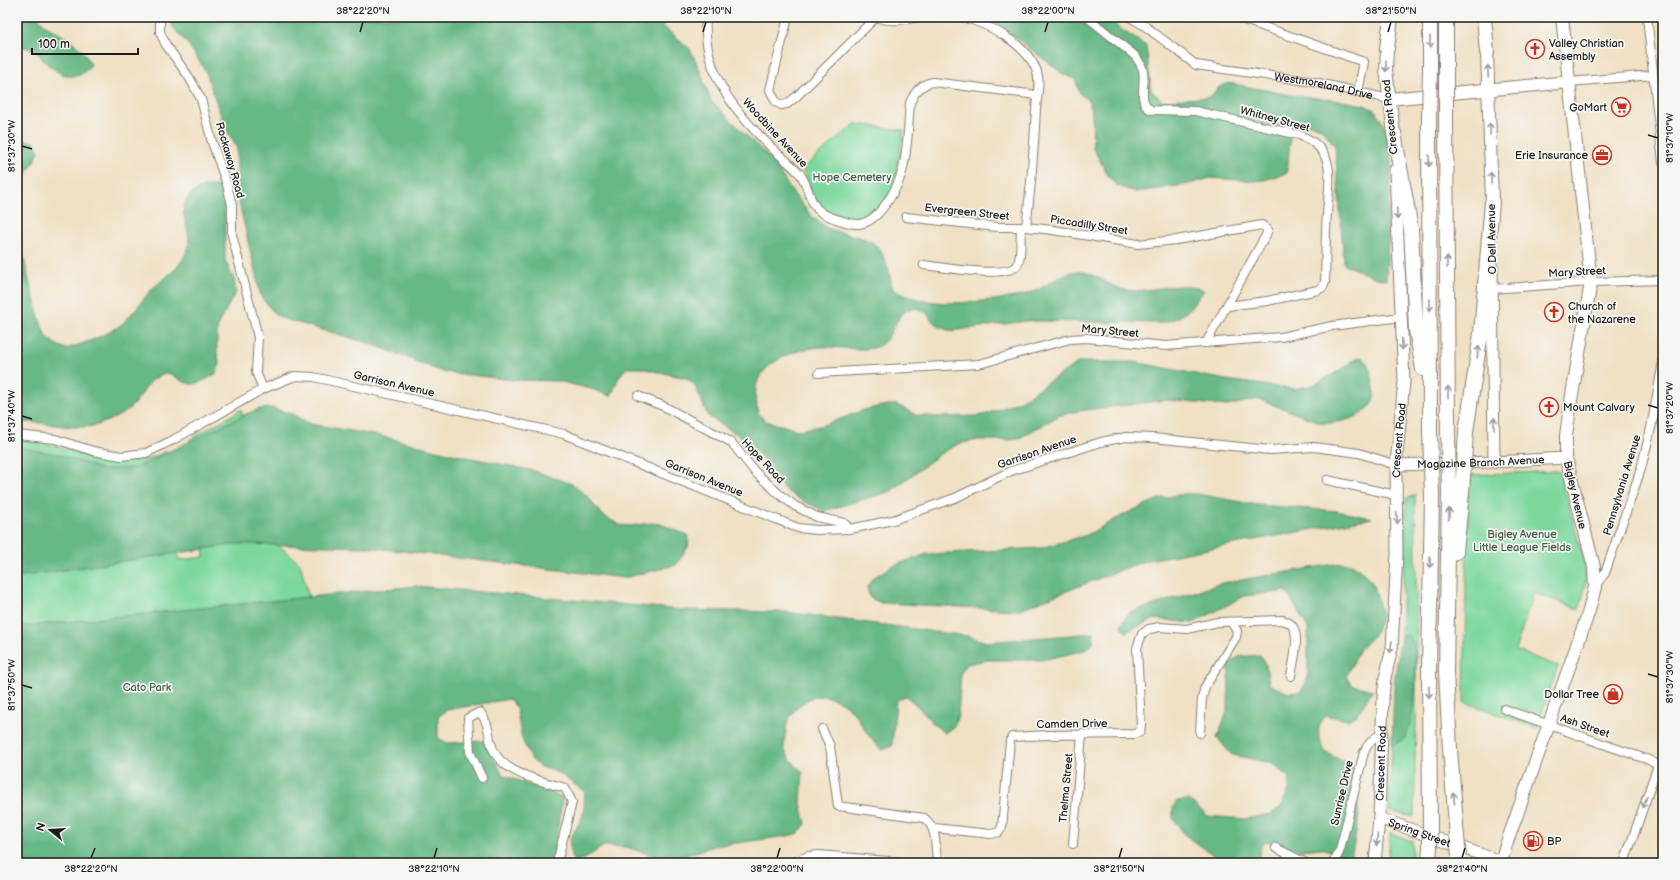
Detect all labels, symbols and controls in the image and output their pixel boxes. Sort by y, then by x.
text: 38°22'20"N [336,5,390,17]
text: 38°22'10"N [680,5,732,17]
text: 38°22'00"N [1021,5,1075,17]
text: 38°21'50"N [1365,5,1417,17]
scale bar [32,30,138,56]
one-way arrow [1426,35,1434,48]
text: 100 m [38,37,70,52]
place label: Valley Christian Assembly [1549,37,1624,63]
church icon: Valley Christian Assembly [1524,38,1546,60]
one-way arrow [1382,59,1390,72]
one-way arrow [1484,65,1491,78]
street label: Westmoreland Drive [1273,70,1375,102]
street label: Crescent Road [1380,79,1400,155]
street label: Woodbine Avenue [740,96,811,171]
supermarket icon: GoMart [1610,96,1632,118]
place label: GoMart [1569,101,1608,114]
street label: Whitney Street [1239,103,1312,135]
text: 81°37'10"W [1664,113,1676,163]
text: 81°37'30"W [6,120,18,172]
street label: Rockaway Road [213,120,247,200]
one-way arrow [1486,123,1494,136]
office icon: Erie Insurance [1591,144,1613,166]
place label: Erie Insurance [1515,149,1588,162]
one-way arrow [1425,154,1433,167]
park label: Hope Cemetery [812,171,892,184]
one-way arrow [1487,172,1495,185]
street label: Evergreen Street [924,201,1011,223]
street label: O Dell Avenue [1485,203,1499,274]
one-way arrow [1394,207,1401,220]
street label: Piccadilly Street [1049,212,1129,238]
one-way arrow [1443,256,1451,269]
street label: Mary Street [1548,264,1607,280]
one-way arrow [1426,298,1434,311]
place label: Church of the Nazarene [1568,300,1636,326]
church icon: Church of the Nazarene [1543,301,1565,323]
street label: Mary Street [1081,322,1140,340]
one-way arrow [1399,337,1406,350]
one-way arrow [1474,346,1482,359]
street label: Garrison Avenue [352,368,436,400]
text: 81°37'20"W [1664,382,1676,434]
one-way arrow [1444,386,1452,399]
text: 81°37'40"W [6,390,18,442]
church icon: Mount Calvary [1538,396,1560,418]
place label: Mount Calvary [1563,401,1635,414]
street label: Crescent Road [1389,402,1408,478]
one-way arrow [1490,417,1498,430]
street label: Garrison Avenue [996,432,1079,472]
street label: Pennsylvania Avenue [1600,433,1644,537]
street label: Hope Road [739,436,787,486]
street label: Magazine Branch Avenue [1417,453,1546,471]
street label: Garrison Avenue [663,456,745,500]
street label: Bigley Avenue [1561,460,1589,531]
one-way arrow [1445,508,1453,521]
one-way arrow [1393,511,1401,524]
park label: Bigley Avenue Little League Fields [1473,528,1572,554]
one-way arrow [1427,555,1434,568]
one-way arrow [1387,640,1395,653]
text: 81°37'30"W [1664,651,1676,703]
text: 81°37'50"W [6,659,18,711]
park label: Cato Park [123,681,172,694]
shop icon: Dollar Tree [1602,683,1624,705]
one-way arrow [1425,685,1433,698]
place label: Dollar Tree [1544,688,1599,701]
street label: Ash Street [1559,712,1612,741]
street label: Camden Drive [1036,717,1108,731]
street label: Crescent Road [1373,725,1389,801]
street label: Thelma Street [1056,752,1076,823]
street label: Sunrise Drive [1328,759,1356,827]
one-way arrow [1450,792,1457,805]
one-way arrow [1641,795,1648,808]
north arrow [30,810,70,850]
street label: Spring Street [1387,815,1453,850]
text: N [34,821,48,833]
fuel station icon: BP [1522,830,1544,852]
one-way arrow [1373,834,1381,847]
place label: BP [1547,835,1562,848]
text: 38°22'20"N [64,863,118,875]
text: 38°22'10"N [408,863,460,875]
text: 38°22'00"N [750,863,804,875]
text: 38°21'50"N [1093,863,1145,875]
text: 38°21'40"N [1436,863,1488,875]

